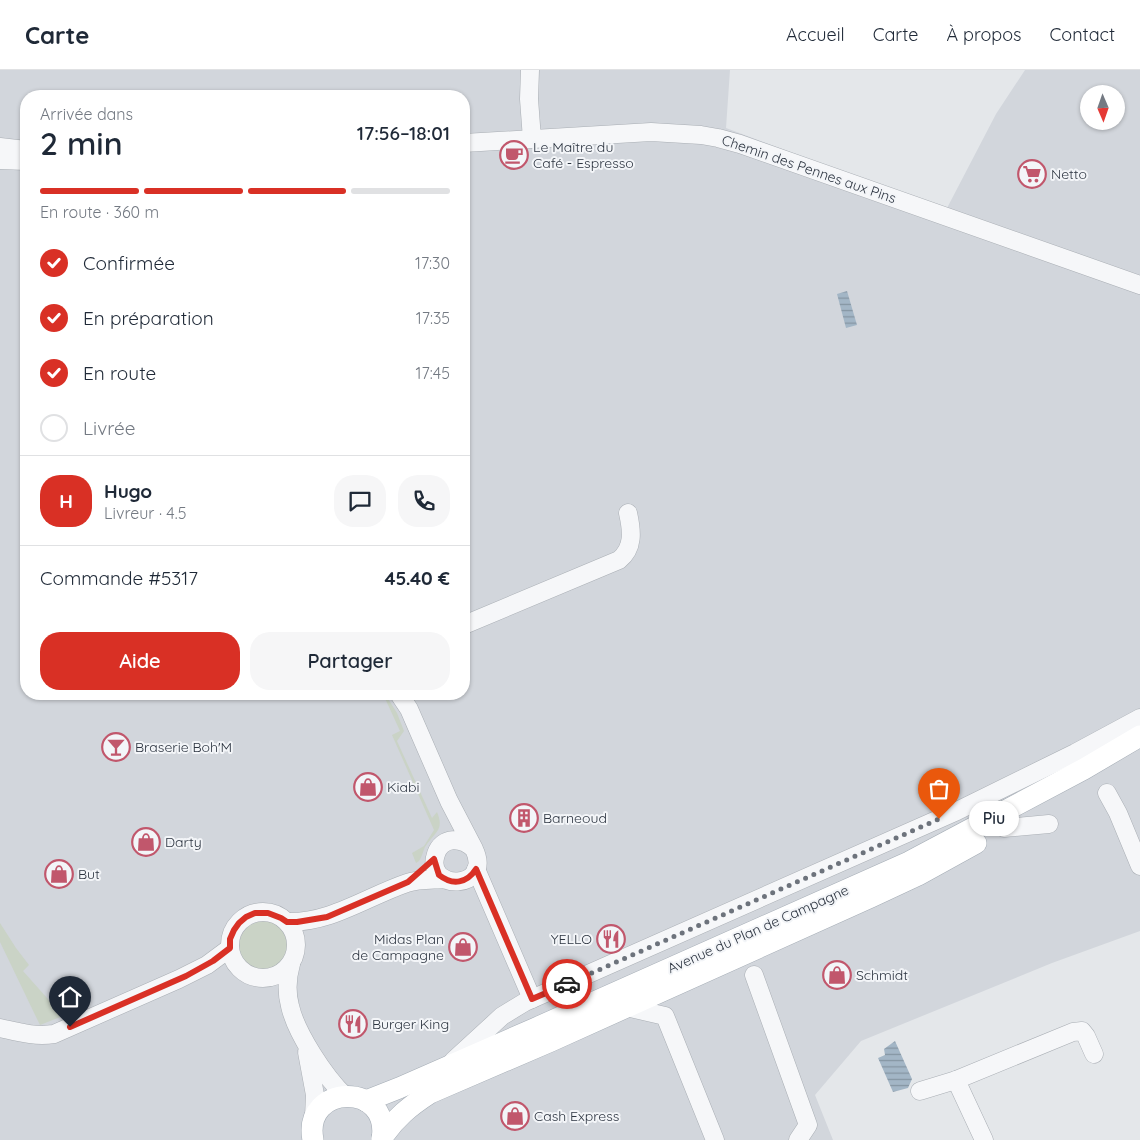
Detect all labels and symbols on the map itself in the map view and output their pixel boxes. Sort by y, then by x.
north arrow [1080,85,1125,130]
street label: Chemin des Pennes aux Pins [720,131,898,207]
place label: Le Maître du Café - Espresso [533,138,634,172]
cafe icon: Le Maître du Café - Espresso [499,140,529,170]
supermarket icon: Netto [1017,159,1047,189]
place label: Netto [1051,165,1087,183]
bar icon: Braserie Boh'M [101,732,131,762]
place label: Braserie Boh'M [135,738,232,756]
pin [918,768,960,819]
shop icon: Kiabi [353,772,383,802]
place label: Kiabi [387,778,419,796]
callout: Piu [969,802,1019,836]
building icon: Barneoud [509,803,539,833]
place label: Barneoud [543,809,607,827]
shop icon: Darty [131,827,161,857]
place label: Darty [165,833,202,851]
shop icon: But [44,859,74,889]
place label: But [78,865,100,883]
street label: Avenue du Plan de Campagne [665,881,851,977]
restaurant icon: YELLO [596,924,626,954]
place label: Midas Plan de Campagne [352,930,444,964]
place label: YELLO [551,930,592,948]
shop icon: Midas Plan de Campagne [448,932,478,962]
courier [542,959,592,1009]
shop icon: Schmidt [822,960,852,990]
place label: Schmidt [856,966,908,984]
pin [49,976,91,1027]
restaurant icon: Burger King [338,1009,368,1039]
place label: Burger King [372,1015,449,1033]
shop icon: Cash Express [500,1101,530,1131]
place label: Cash Express [534,1107,619,1125]

